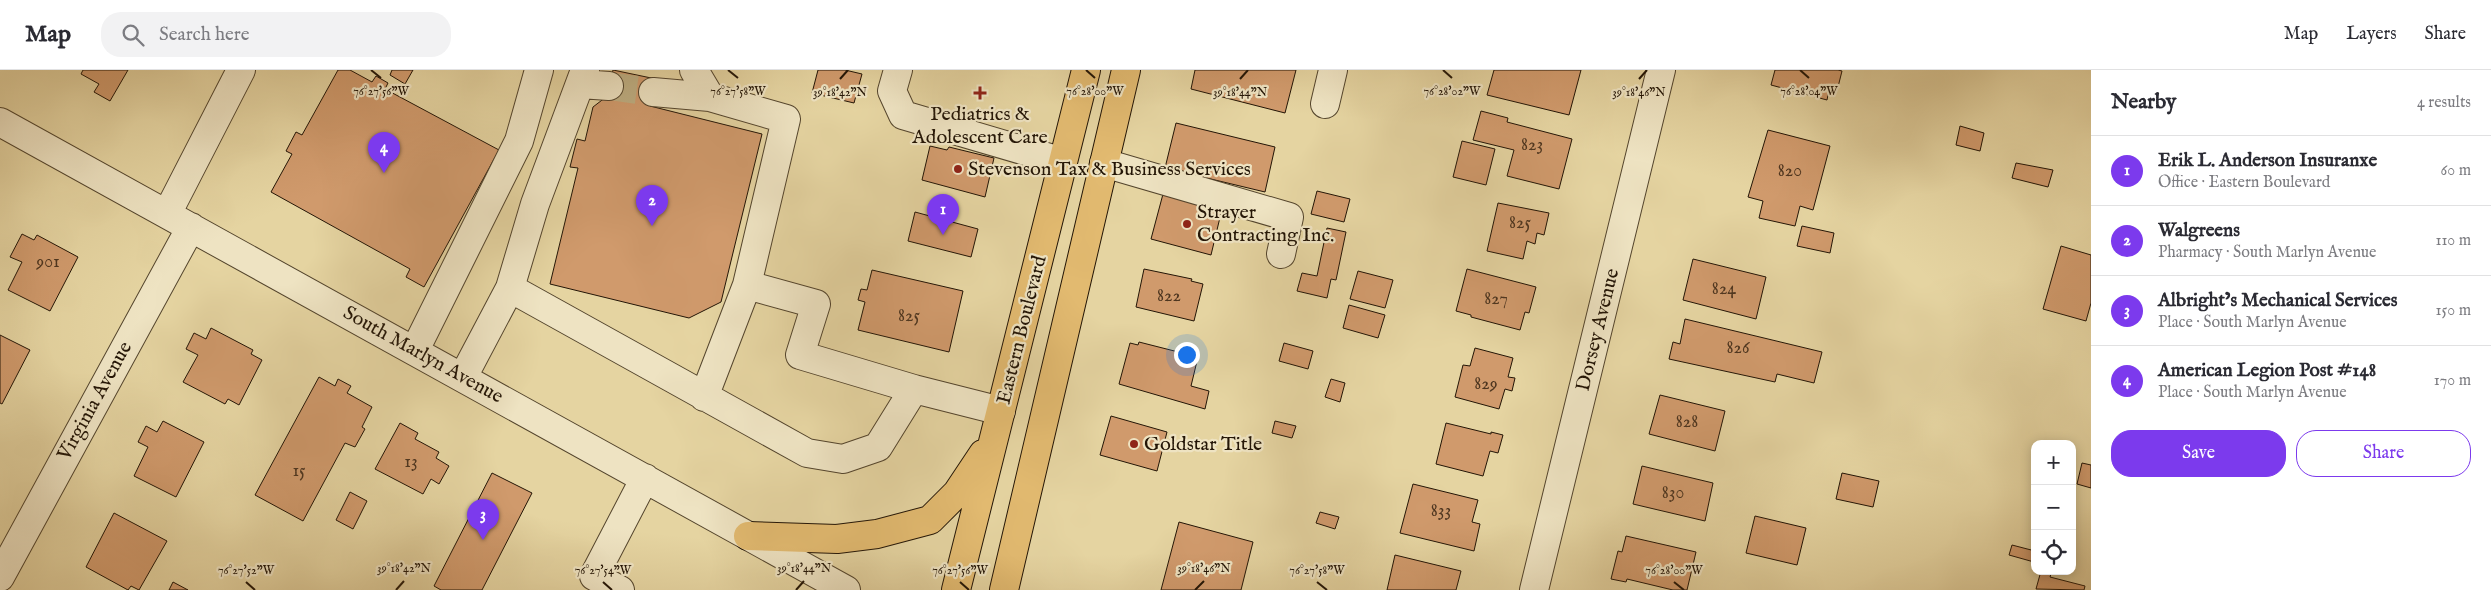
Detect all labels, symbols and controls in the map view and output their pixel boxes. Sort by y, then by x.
search box [101,12,451,57]
text: Map [25,19,71,50]
icon: search [119,21,147,49]
text: Search here [159,23,250,47]
text: Map [2284,23,2318,46]
text: Layers [2346,23,2397,46]
text: Share [2425,23,2466,46]
text: 76°27'56"W [353,84,409,99]
text: 76°27'58"W [710,84,766,99]
text: 76°28'00"W [1066,84,1124,99]
text: 76°28'02"W [1423,84,1481,99]
text: 76°28'04"W [1780,84,1838,99]
text: 39°18'42"N [813,85,868,100]
text: 39°18'44"N [1213,85,1268,100]
text: 39°18'46"N [1612,85,1666,100]
marker: Pediatrics & Adolescent Care [973,86,987,100]
text: Nearby [2111,89,2176,116]
text: 4 results [2417,93,2471,113]
place label: Pediatrics & Adolescent Care [911,102,1048,150]
pin: 4 [368,132,400,173]
house number: 823 [1521,134,1543,157]
text: Erik L. Anderson Insuranxe [2158,149,2377,173]
place label: Stevenson Tax & Business Services [968,157,1251,182]
house number: 820 [1778,160,1802,183]
text: 1 [2124,161,2130,181]
text: 60 m [2441,161,2471,181]
marker: Stevenson Tax & Business Services [952,163,964,175]
text: Office · Eastern Boulevard [2158,173,2330,193]
pin: 2 [636,185,668,226]
pin: 1 [927,194,959,235]
place label: Strayer Contracting Inc. [1197,200,1334,248]
house number: 825 [1509,212,1531,235]
marker: Strayer Contracting Inc. [1181,218,1193,230]
text: Walgreens [2158,219,2240,243]
text: 2 [2123,231,2131,251]
text: 110 m [2435,231,2471,251]
text: Pharmacy · South Marlyn Avenue [2158,243,2376,263]
house number: 901 [35,251,60,274]
street label: Eastern Boulevard [991,253,1053,407]
street label: Dorsey Avenue [1571,266,1625,394]
house number: 824 [1712,278,1736,301]
house number: 822 [1157,285,1181,308]
house number: 827 [1484,288,1508,311]
text: Albright’s Mechanical Services [2158,289,2398,313]
street label: South Marlyn Avenue [339,301,507,409]
text: 3 [2124,301,2130,321]
text: 150 m [2436,301,2471,321]
house number: 825 [898,305,920,328]
text: Place · South Marlyn Avenue [2158,313,2347,333]
street label: Virginia Avenue [52,337,138,466]
house number: 826 [1726,337,1750,360]
your location [1174,342,1200,368]
text: American Legion Post #148 [2158,359,2376,383]
text: 4 [2123,371,2131,391]
text: 170 m [2434,371,2471,391]
house number: 829 [1474,373,1498,396]
text: Place · South Marlyn Avenue [2158,383,2347,403]
house number: 828 [1676,411,1698,434]
button: Save [2111,430,2286,477]
button: Share [2296,430,2471,477]
place label: Goldstar Title [1144,432,1262,457]
marker: Goldstar Title [1128,438,1140,450]
map controls [2031,440,2076,575]
button: + [2031,440,2076,485]
house number: 13 [404,451,418,474]
house number: 15 [292,460,306,483]
house number: 830 [1662,482,1684,505]
button: − [2031,485,2076,530]
pin: 3 [467,499,499,540]
house number: 833 [1431,500,1451,523]
button: locate [2031,530,2076,575]
text: 39°18'42"N [377,561,432,576]
text: 39°18'44"N [777,561,832,576]
text: 39°18'46"N [1177,561,1231,576]
text: 76°27'52"W [218,563,275,578]
text: 76°27'54"W [575,563,632,578]
text: 76°27'56"W [932,563,988,578]
text: 76°27'58"W [1289,563,1345,578]
text: 76°28'00"W [1645,563,1703,578]

